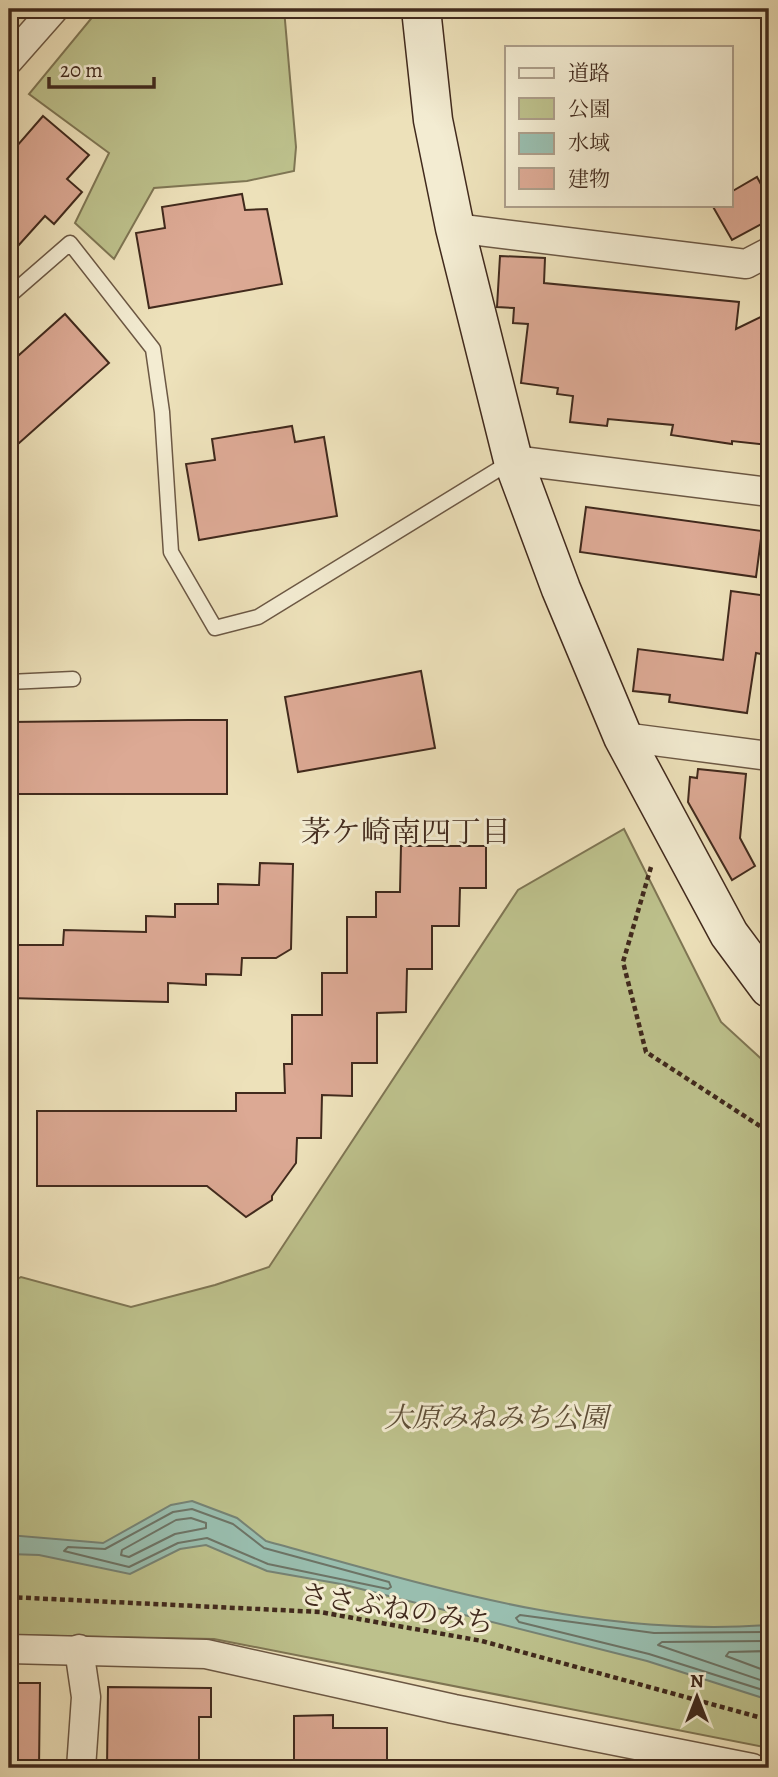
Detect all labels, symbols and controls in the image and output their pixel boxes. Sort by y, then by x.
scale bar [49,46,154,90]
legend [505,46,732,206]
text: 20 m [60,56,103,84]
text: 道路 [568,59,610,87]
text: 公園 [568,95,610,123]
text: 水域 [568,129,610,157]
text: 建物 [568,165,610,193]
district label: 茅ケ崎南四丁目 [301,812,511,852]
park label: 大原みねみち公園 [384,1399,612,1437]
street label: ささぶねのみち [297,1575,497,1643]
north arrow [662,1662,732,1732]
text: N [690,1668,704,1694]

